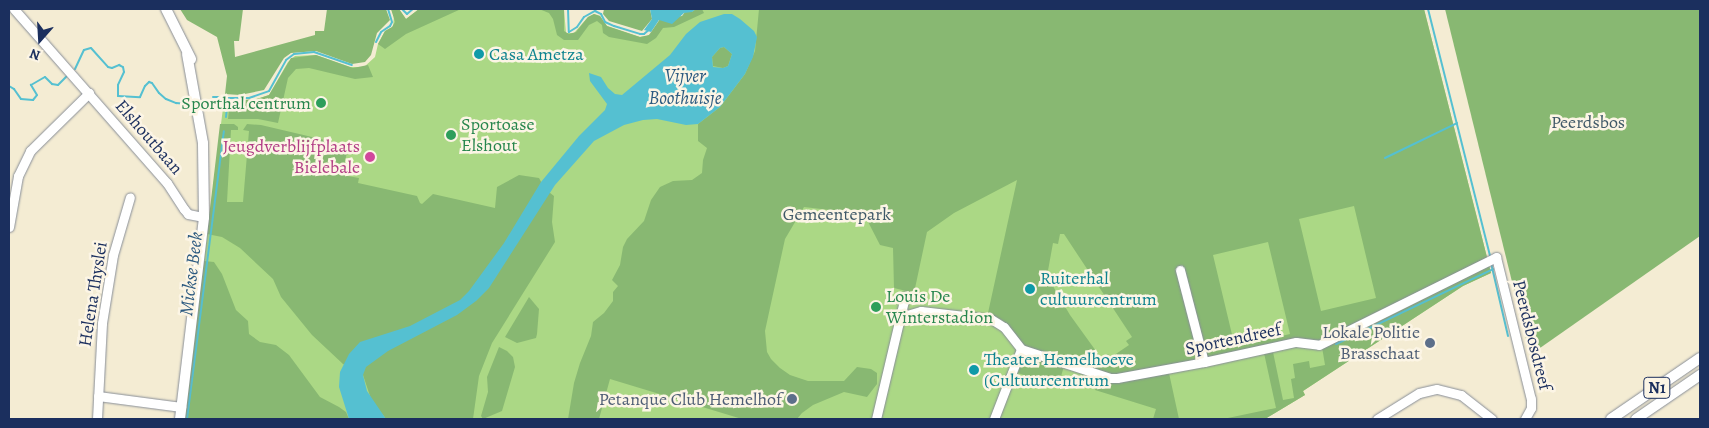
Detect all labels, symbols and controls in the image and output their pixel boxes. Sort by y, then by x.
north arrow [15,15,65,65]
place label: Casa Ametza [489,43,584,65]
text: N [27,44,43,65]
marker: Casa Ametza [473,48,485,60]
water label: Vijver Boothuisje [648,66,722,110]
place label: Sporthal centrum [181,92,311,114]
street label: Elshoutbaan [111,95,187,179]
marker: Sporthal centrum [315,97,327,109]
park label: Peerdsbos [1551,111,1625,133]
place label: Sportoase Elshout [461,114,534,156]
marker: Sportoase Elshout [445,129,457,141]
place label: Jeugdverblijfplaats Bielebale [223,136,360,178]
marker: Jeugdverblijfplaats Bielebale [364,151,376,163]
park label: Gemeentepark [783,203,891,225]
water label: Mickse Beek [176,231,208,317]
street label: Helena Thyslei [74,240,112,348]
place label: Ruiterhal cultuurcentrum [1040,268,1157,310]
street label: Peerdsbosdreef [1508,278,1556,392]
marker: Ruiterhal cultuurcentrum [1024,283,1036,295]
place label: Louis De Winterstadion [886,286,993,328]
marker: Louis De Winterstadion [870,301,882,313]
street label: Sportendreef [1183,318,1283,360]
place label: Lokale Politie Brasschaat [1322,322,1420,364]
marker: Lokale Politie Brasschaat [1424,337,1436,349]
place label: Theater Hemelhoeve (Cultuurcentrum [984,349,1134,392]
marker: Theater Hemelhoeve (Cultuurcentrum [968,364,980,376]
road number: N1 [1643,374,1671,402]
place label: Petanque Club Hemelhof [599,388,782,410]
marker: Petanque Club Hemelhof [786,393,798,405]

